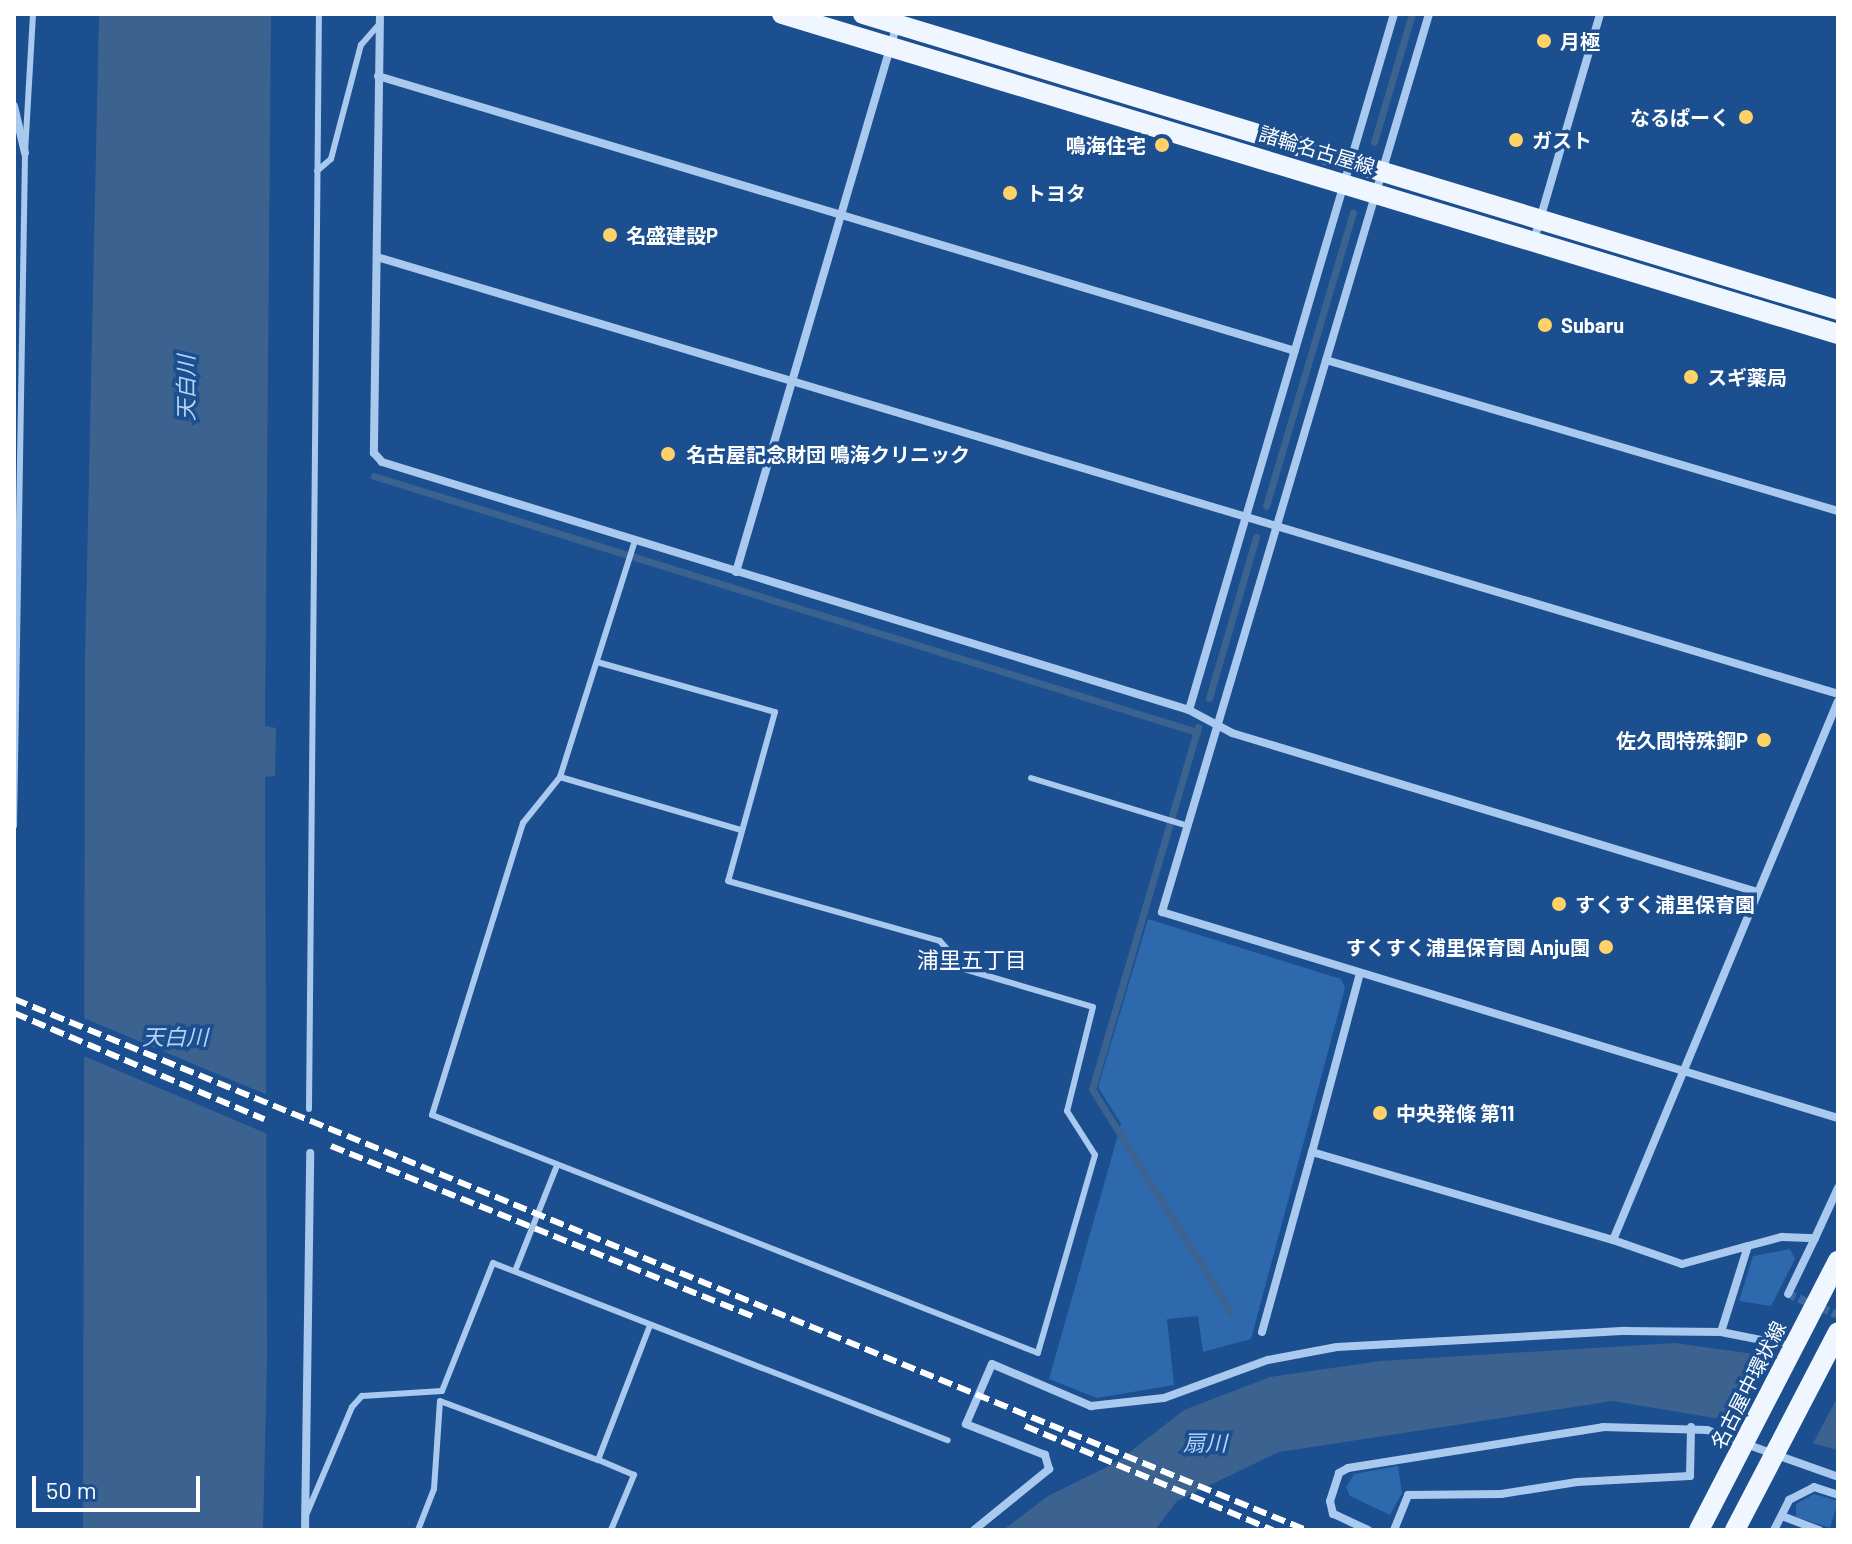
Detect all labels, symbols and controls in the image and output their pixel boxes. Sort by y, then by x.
place label: 月極 [1560,29,1600,53]
marker: 月極 [1535,32,1553,50]
place label: なるぱーく [1630,105,1730,129]
marker: なるぱーく [1737,108,1755,126]
street label: 諸輪名古屋線 [1256,121,1378,179]
place label: ガスト [1532,128,1592,152]
marker: ガスト [1507,131,1525,149]
place label: 鳴海住宅 [1066,133,1146,157]
marker: 鳴海住宅 [1153,136,1171,154]
place label: トヨタ [1026,181,1086,205]
marker: トヨタ [1001,184,1019,202]
place label: 名盛建設P [626,223,718,247]
marker: 名盛建設P [601,226,619,244]
place label: Subaru [1561,313,1624,337]
marker: Subaru [1536,316,1554,334]
water label: 天白川 [173,355,199,421]
place label: スギ薬局 [1707,365,1787,389]
marker: スギ薬局 [1682,368,1700,386]
place label: 名古屋記念財団 鳴海クリニック [686,442,970,466]
marker: 名古屋記念財団 鳴海クリニック [657,443,679,465]
place label: 佐久間特殊鋼P [1616,728,1748,752]
marker: 佐久間特殊鋼P [1755,731,1773,749]
place label: すくすく浦里保育園 [1575,892,1755,916]
marker: すくすく浦里保育園 [1550,895,1568,913]
place label: すくすく浦里保育園 Anju園 [1346,935,1590,959]
marker: すくすく浦里保育園 Anju園 [1597,938,1615,956]
district label: 浦里五丁目 [917,947,1027,973]
water label: 天白川 [142,1024,208,1050]
place label: 中央発條 第11 [1396,1101,1514,1125]
marker: 中央発條 第11 [1371,1104,1389,1122]
street label: 名古屋中環状線 [1706,1317,1790,1453]
water label: 扇川 [1183,1430,1227,1456]
scale bar [36,1460,204,1510]
text: 50 m [46,1475,97,1504]

